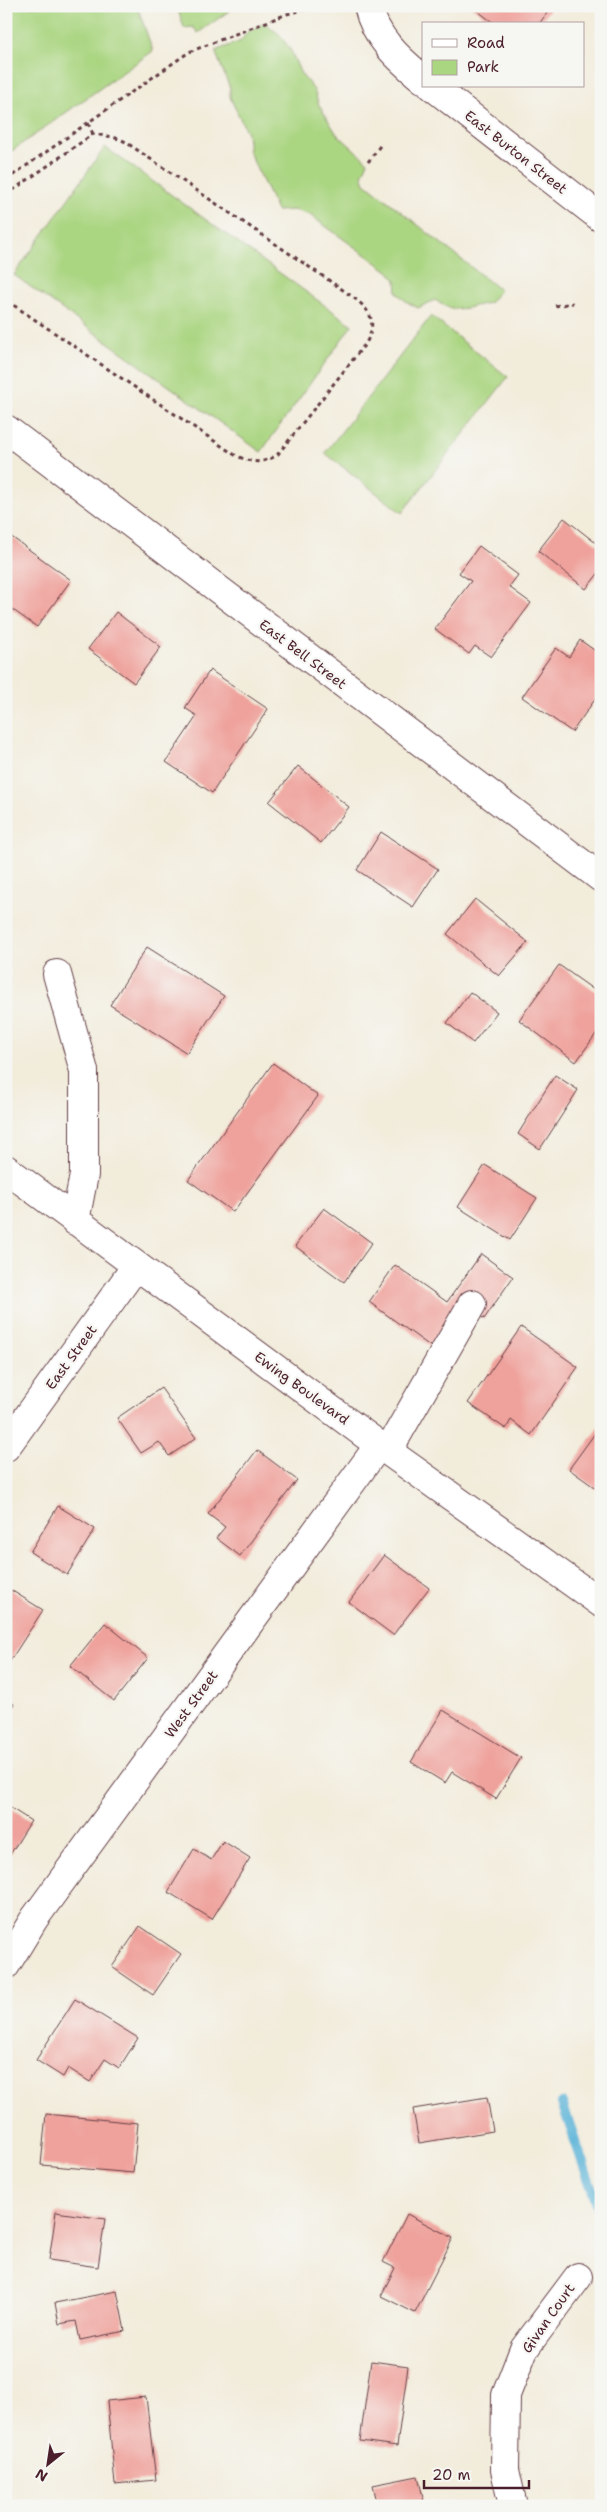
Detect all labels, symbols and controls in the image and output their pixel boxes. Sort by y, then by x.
legend [422,22,584,88]
text: Road [467,33,505,53]
text: Park [467,57,499,77]
street label: East Burton Street [461,106,571,198]
street label: East Bell Street [256,615,350,693]
street label: East Street [41,1321,101,1393]
street label: Ewing Boulevard [251,1348,353,1429]
street label: West Street [160,1667,222,1741]
street label: Givan Court [517,2280,579,2356]
north arrow [22,2440,72,2490]
scale bar [424,2457,530,2489]
text: N [32,2465,51,2486]
text: 20 m [432,2465,471,2485]

